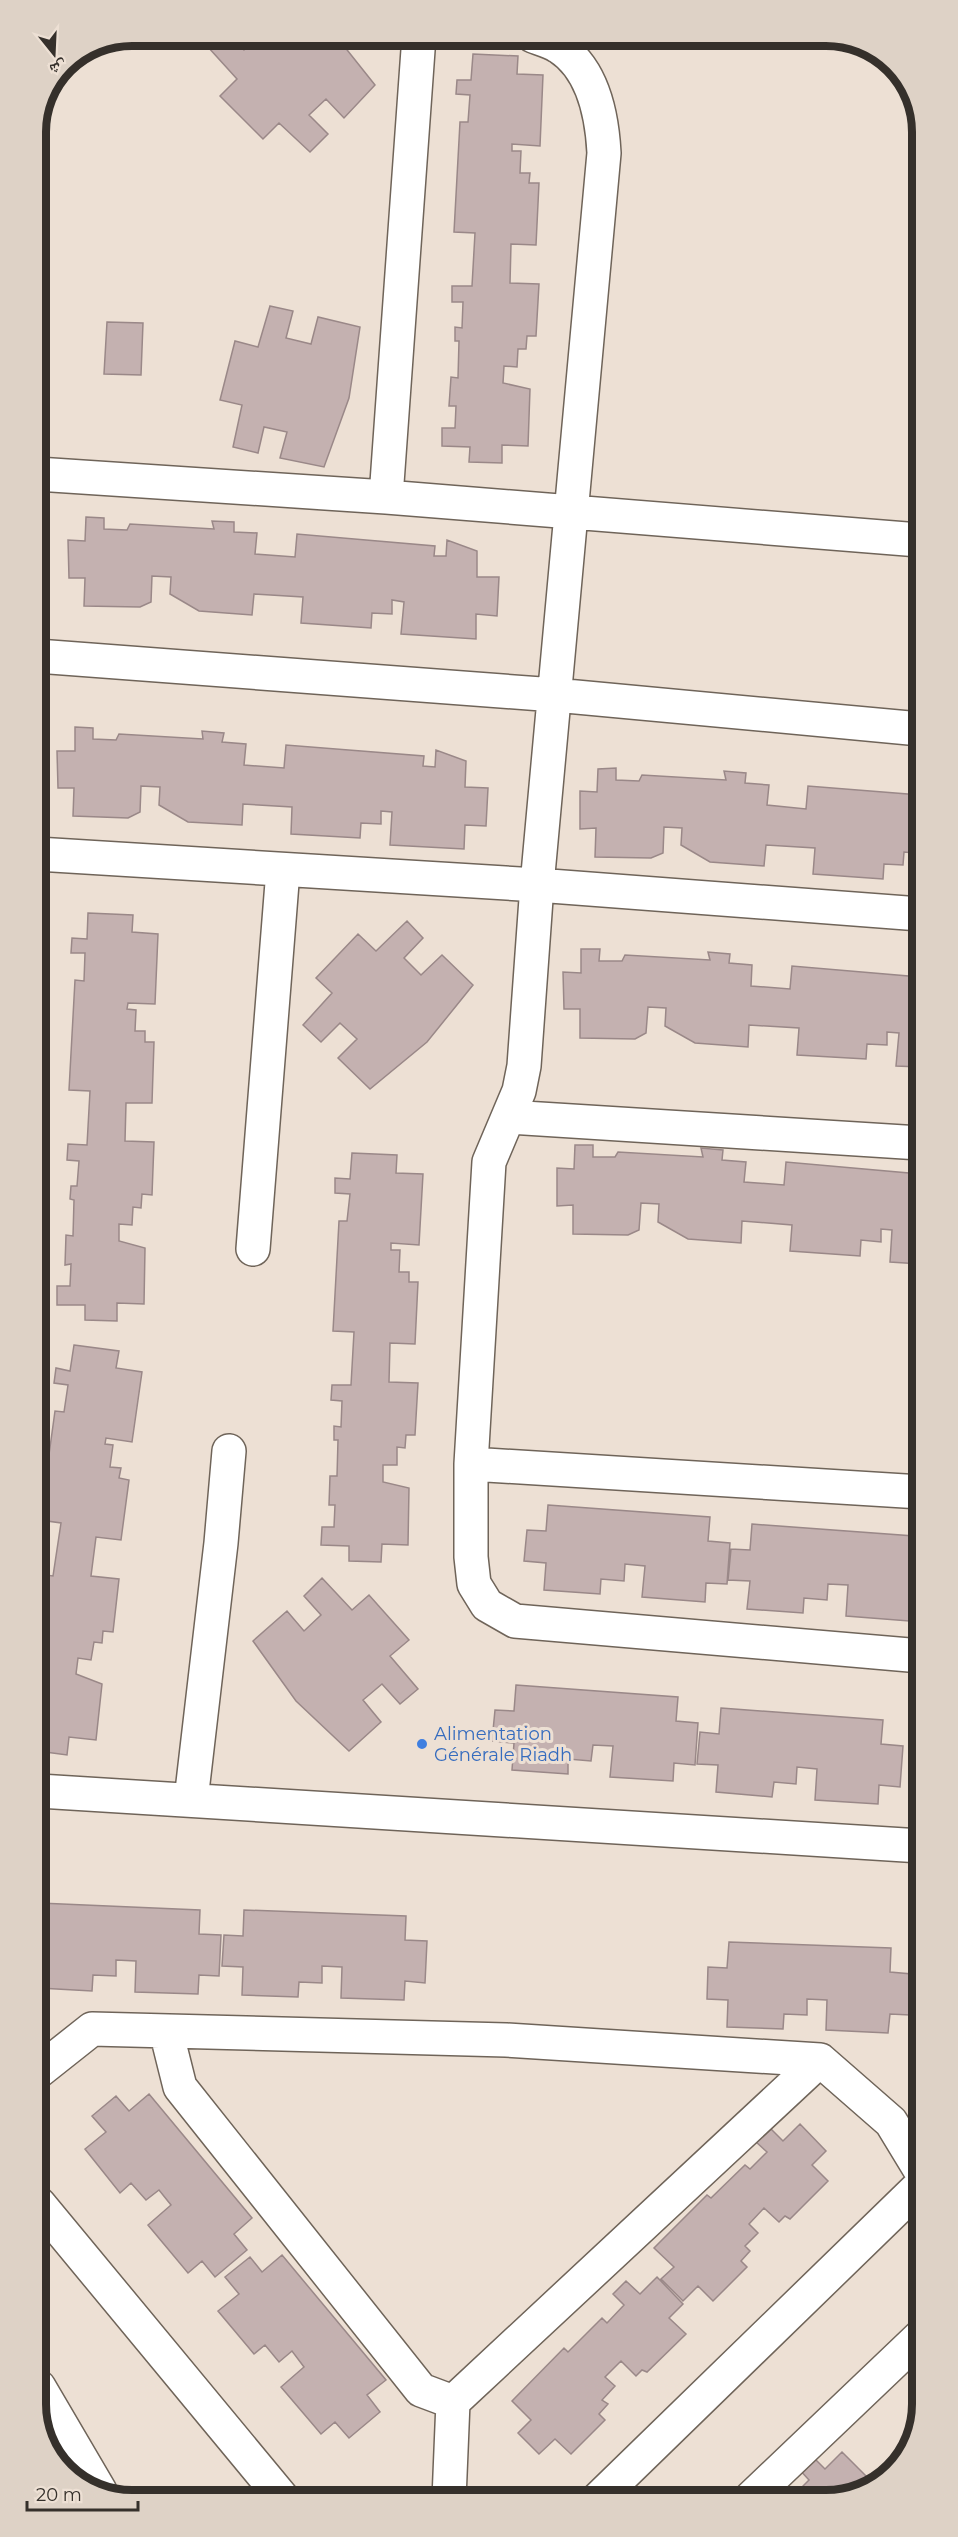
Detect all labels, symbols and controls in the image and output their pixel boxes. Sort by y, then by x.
north arrow [24,24,84,84]
text: ش [47,56,69,79]
place label: Alimentation Générale Riadh [434,1723,572,1766]
marker: Alimentation Générale Riadh [415,1737,429,1751]
scale bar [27,2474,138,2512]
text: 20 m [36,2484,82,2506]

